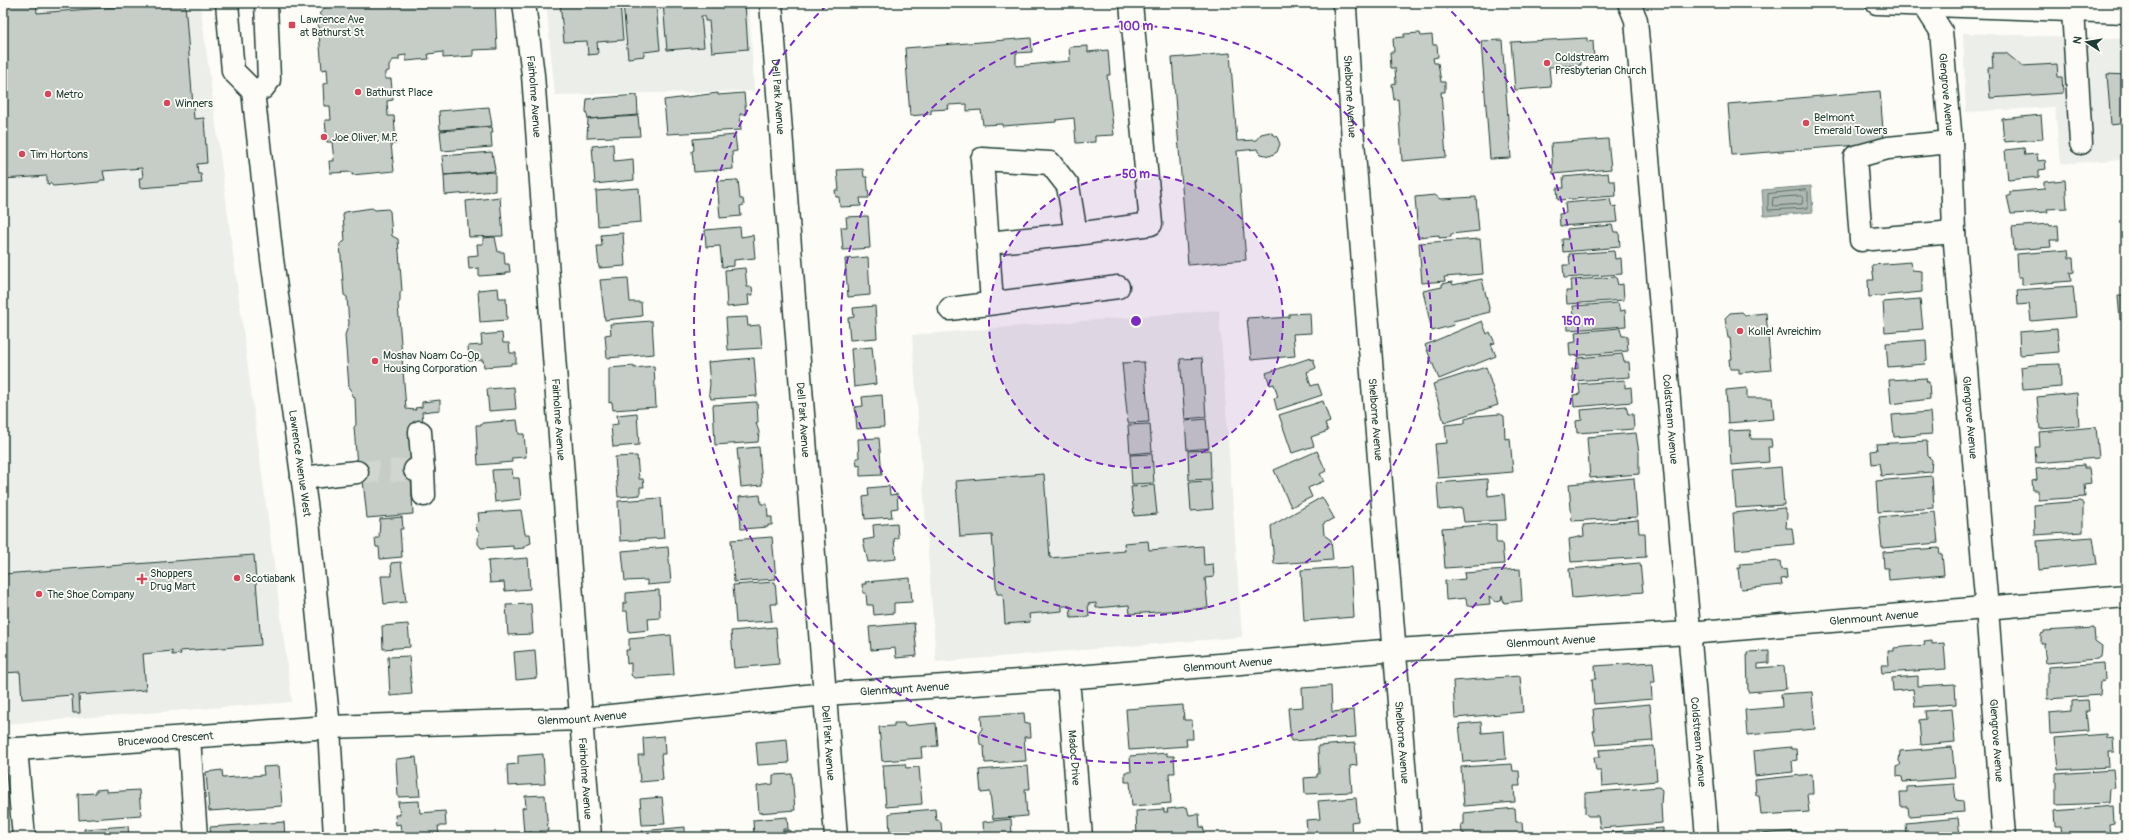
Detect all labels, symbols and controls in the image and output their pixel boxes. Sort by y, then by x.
place label: Lawrence Ave at Bathurst St [300,13,365,39]
text: 100 m [1119,19,1154,34]
marker: Lawrence Ave at Bathurst St [287,20,297,30]
north arrow [2067,22,2107,62]
text: N [2071,34,2085,45]
place label: Coldstream Presbyterian Church [1555,51,1646,77]
street label: Glengrove Avenue [1937,53,1957,137]
street label: Fairholme Avenue [524,55,544,138]
street label: Shelborne Avenue [1341,55,1359,139]
marker: Coldstream Presbyterian Church [1542,58,1552,68]
street label: Dell Park Avenue [769,59,788,135]
place label: Bathurst Place [366,86,433,99]
marker: Bathurst Place [353,87,363,97]
place label: Metro [56,88,83,101]
marker: Metro [43,89,53,99]
place label: Winners [175,97,213,110]
marker: Winners [162,98,172,108]
place label: Belmont Emerald Towers [1814,111,1888,137]
marker: Belmont Emerald Towers [1801,118,1811,128]
place label: Joe Oliver, M.P. [332,131,398,144]
marker: Joe Oliver, M.P. [319,132,329,142]
place label: Tim Hortons [30,148,88,161]
marker: Tim Hortons [17,149,27,159]
text: 50 m [1122,167,1150,182]
centre of rings [1129,314,1143,328]
text: 150 m [1562,314,1595,329]
place label: Kollel Avreichim [1748,325,1821,338]
marker: Kollel Avreichim [1735,326,1745,336]
place label: Moshav Noam Co-Op Housing Corporation [383,349,480,375]
marker: Moshav Noam Co-Op Housing Corporation [370,356,380,366]
street label: Coldstream Avenue [1660,374,1681,465]
street label: Glengrove Avenue [1960,376,1980,460]
street label: Fairholme Avenue [549,378,568,462]
street label: Shelborne Avenue [1366,378,1386,462]
street label: Dell Park Avenue [794,382,813,458]
street label: Lawrence Avenue West [287,409,314,518]
place label: Shoppers Drug Mart [150,567,196,593]
place label: Scotiabank [245,572,296,585]
marker: Scotiabank [232,573,242,583]
marker: Shoppers Drug Mart [137,574,147,584]
place label: The Shoe Company [47,588,134,601]
marker: The Shoe Company [34,589,44,599]
street label: Glenmount Avenue [1829,607,1920,628]
street label: Glenmount Avenue [1506,632,1596,650]
street label: Glenmount Avenue [1183,654,1273,675]
street label: Glenmount Avenue [860,679,950,698]
street label: Coldstream Avenue [1688,696,1709,788]
street label: Glengrove Avenue [1987,698,2006,783]
street label: Shelborne Avenue [1392,701,1412,785]
street label: Dell Park Avenue [819,705,838,781]
street label: Glenmount Avenue [537,708,628,727]
street label: Brucewood Crescent [117,729,215,748]
street label: Madoc Drive [1066,729,1083,787]
street label: Fairholme Avenue [576,737,595,820]

